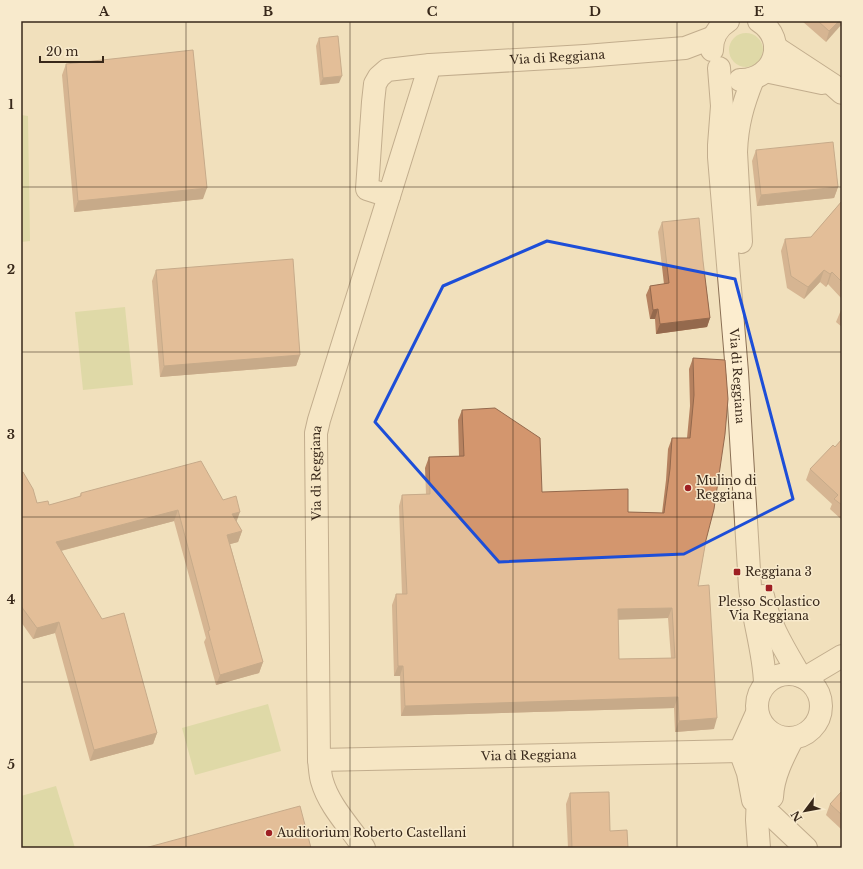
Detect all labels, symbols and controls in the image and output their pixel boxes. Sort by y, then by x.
text: A [98,3,110,20]
text: B [263,3,273,20]
text: C [427,3,438,20]
text: D [589,3,601,20]
text: E [754,3,764,20]
scale bar [40,38,103,64]
text: 20 m [46,44,78,59]
street label: Via di Reggiana [508,46,606,67]
text: 1 [8,96,14,113]
text: 2 [7,261,15,278]
street label: Via di Reggiana [726,327,748,424]
street label: Via di Reggiana [308,423,325,522]
text: 3 [7,426,15,443]
place label: Mulino di Reggiana [696,473,757,502]
marker: Mulino di Reggiana [683,483,693,493]
place label: Reggiana 3 [745,564,812,579]
marker: Reggiana 3 [732,567,742,577]
marker: Plesso Scolastico Via Reggiana [764,583,774,593]
text: 4 [7,591,16,608]
place label: Plesso Scolastico Via Reggiana [718,594,820,623]
street label: Via di Reggiana [480,746,577,764]
text: 5 [7,756,15,773]
north arrow [785,791,825,831]
text: N [787,808,805,824]
place label: Auditorium Roberto Castellani [276,825,466,840]
marker: Auditorium Roberto Castellani [264,828,274,838]

